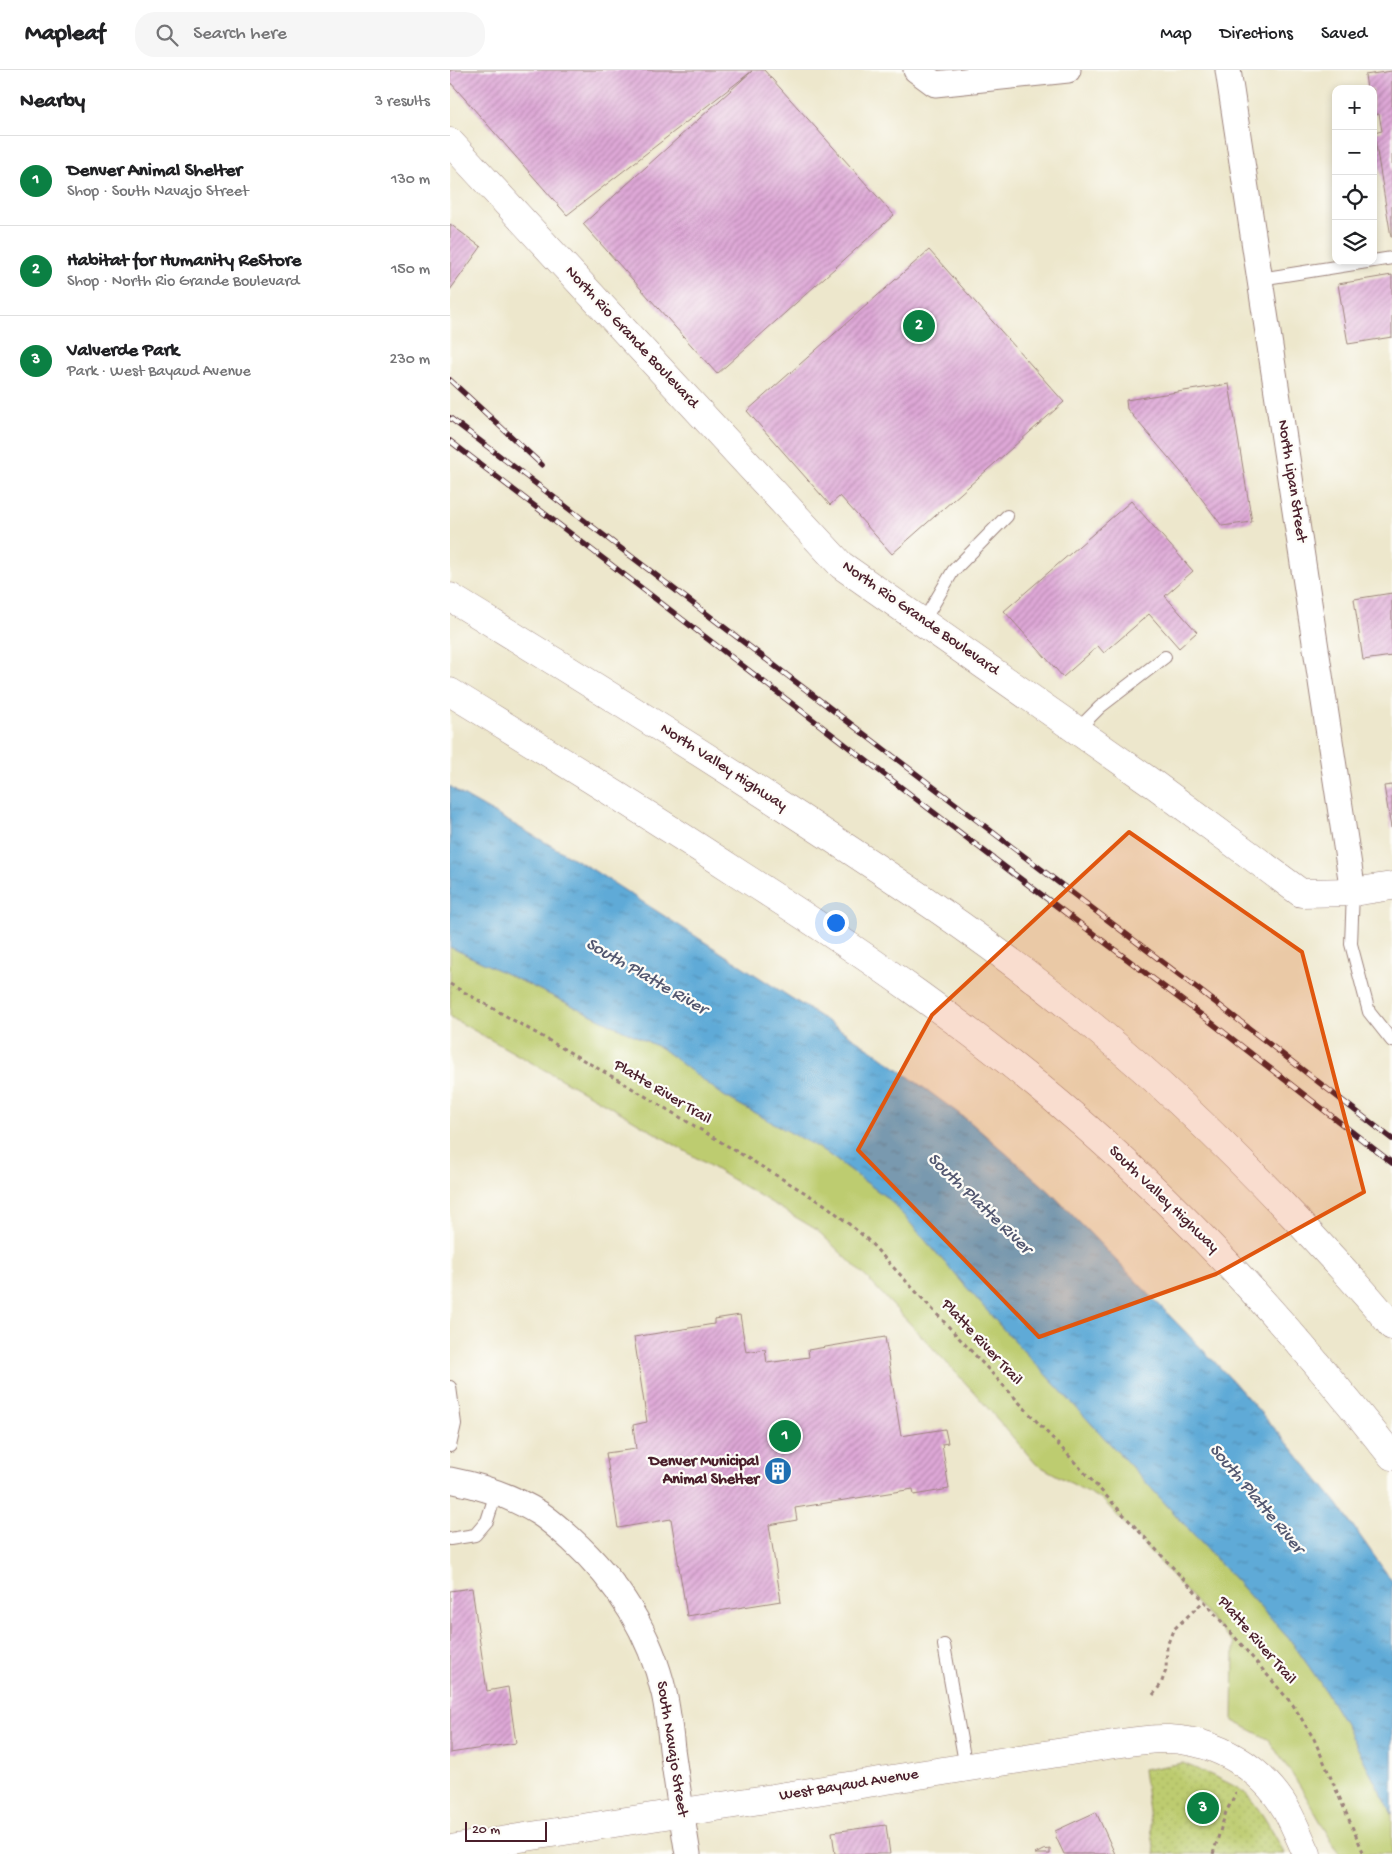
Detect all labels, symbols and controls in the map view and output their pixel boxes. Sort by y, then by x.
search box [135,12,485,57]
text: Mapleaf [25,20,105,49]
icon: search [153,21,181,49]
text: Search here [193,23,287,46]
text: Map [1160,24,1192,45]
text: Directions [1220,24,1293,45]
text: Saved [1321,24,1367,45]
map controls [1332,85,1377,265]
button: + [1332,85,1377,130]
text: Nearby [20,90,85,115]
text: 3 results [375,93,430,112]
button: − [1332,130,1377,175]
text: Denver Animal Shelter [67,160,242,183]
text: 1 [33,171,39,190]
text: 130 m [391,171,430,190]
button: locate [1332,175,1377,220]
text: Shop · South Navajo Street [67,183,249,202]
button: layers [1332,220,1377,265]
text: Habitat for Humanity ReStore [67,250,301,273]
text: 2 [32,261,40,280]
text: 150 m [391,261,430,280]
street label: North Rio Grande Boulevard [560,263,703,414]
text: Shop · North Rio Grande Boulevard [67,273,299,292]
pin: 2 [903,307,935,345]
text: Valverde Park [67,340,179,363]
text: 3 [32,351,40,370]
text: 230 m [390,351,430,370]
text: Park · West Bayaud Avenue [67,363,251,382]
street label: North Lipan Street [1272,419,1310,545]
street label: North Rio Grande Boulevard [838,557,1004,682]
street label: North Valley Highway [656,720,790,816]
your location [823,910,849,936]
water label: South Platte River [582,934,713,1022]
street label: Platte River Trail [609,1056,714,1130]
street label: South Valley Highway [1104,1142,1222,1258]
water label: South Platte River [923,1149,1038,1261]
street label: Platte River Trail [936,1295,1026,1390]
pin: 1 [769,1417,801,1455]
water label: South Platte River [1204,1440,1310,1561]
place label: Denver Municipal Animal Shelter [647,1453,761,1490]
building icon: Denver Municipal Animal Shelter [763,1456,793,1486]
street label: Platte River Trail [1212,1592,1299,1689]
street label: South Navajo Street [651,1680,691,1820]
street label: West Bayaud Avenue [778,1765,921,1806]
pin: 3 [1187,1789,1219,1827]
scale bar [465,1819,548,1842]
text: 20 m [472,1822,500,1839]

